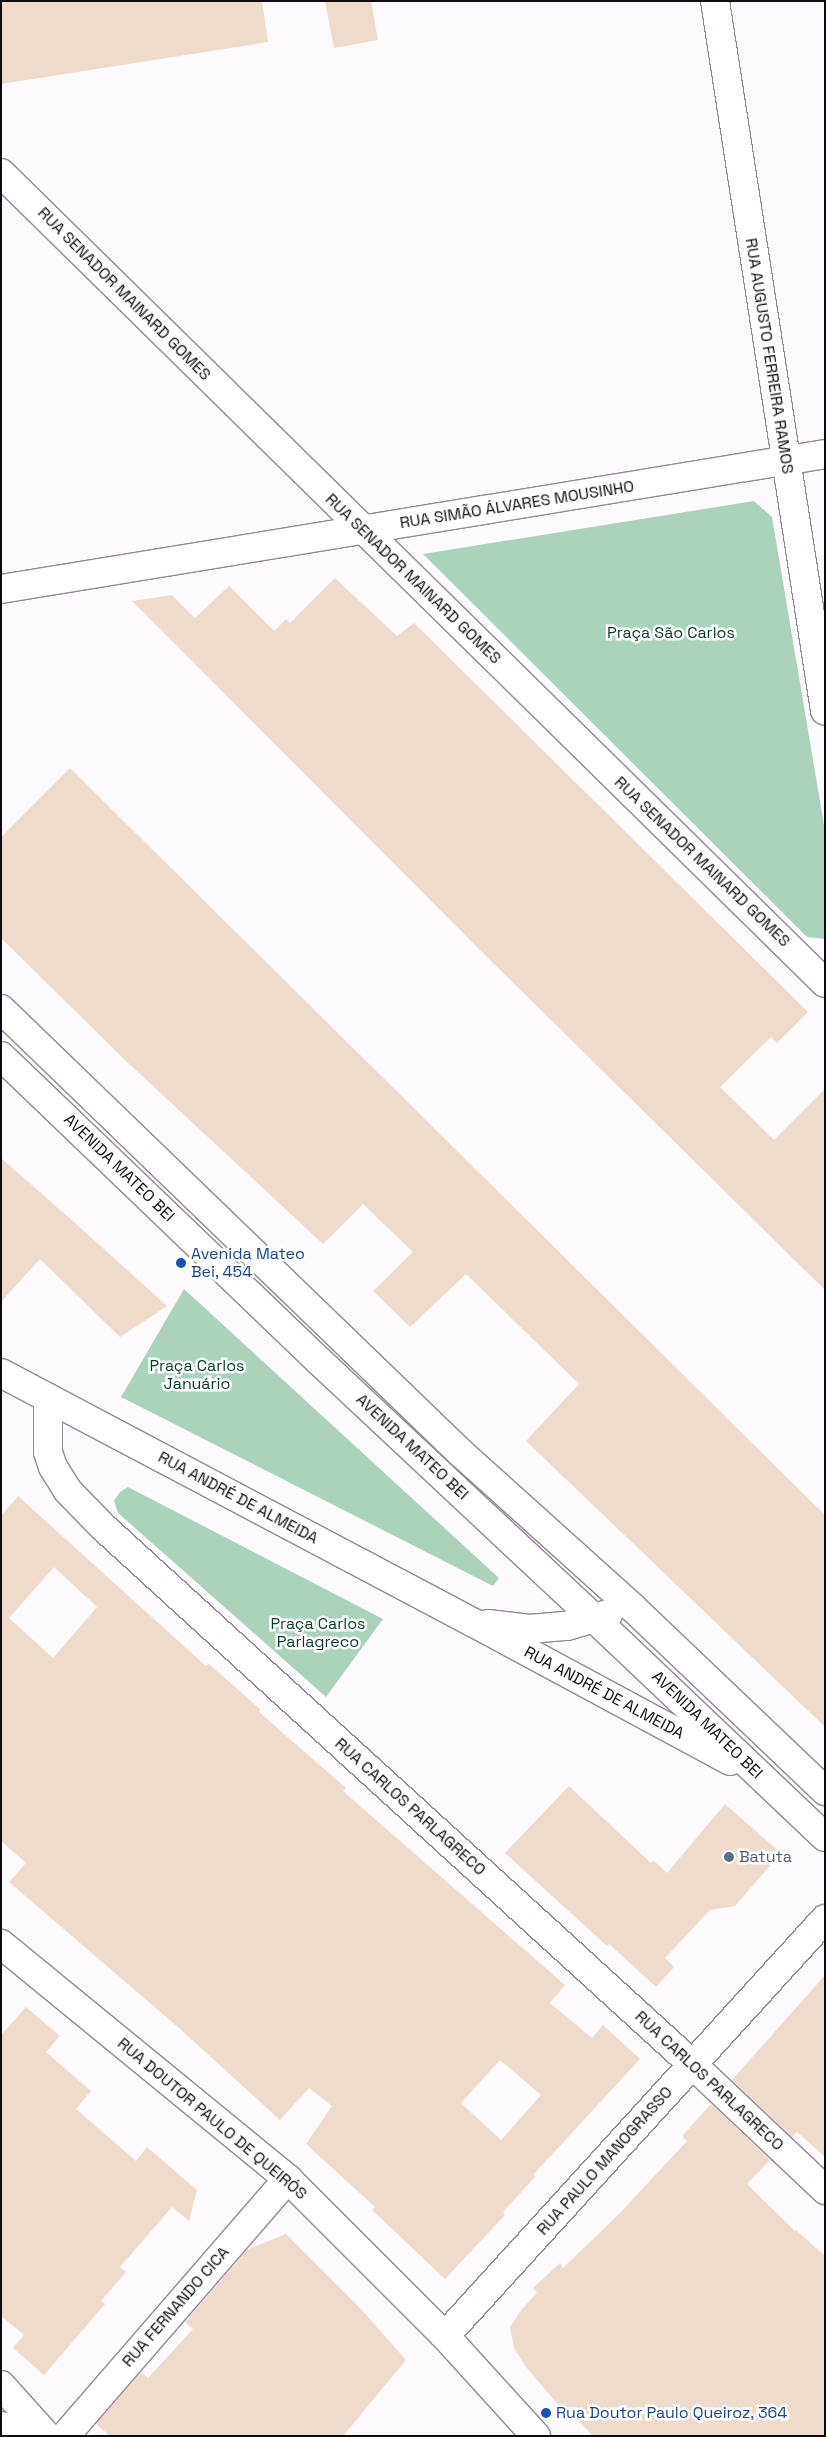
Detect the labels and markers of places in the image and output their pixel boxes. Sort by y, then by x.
place label: Avenida Mateo Bei, 454 [191,1244,305,1282]
marker: Avenida Mateo Bei, 454 [175,1257,187,1269]
place label: Batuta [739,1847,792,1867]
marker: Batuta [723,1851,735,1863]
place label: Rua Doutor Paulo Queiroz, 364 [556,2403,788,2423]
marker: Rua Doutor Paulo Queiroz, 364 [540,2407,552,2419]

